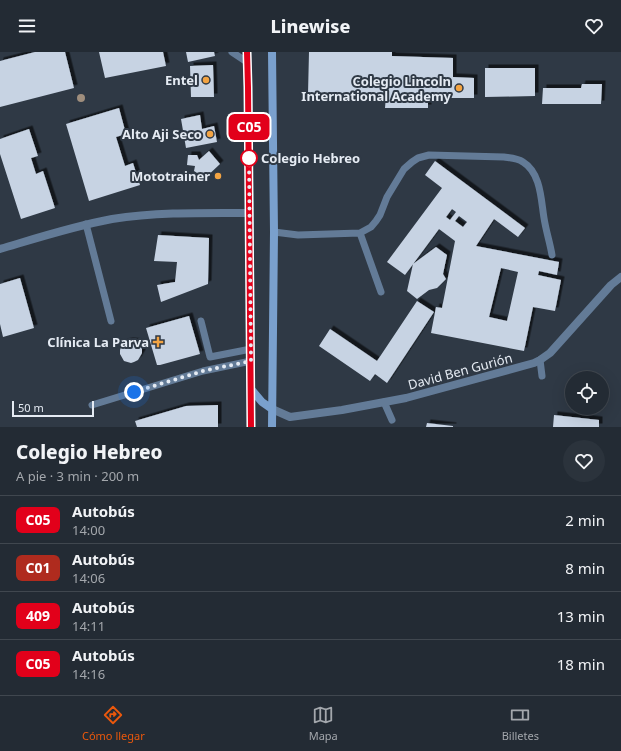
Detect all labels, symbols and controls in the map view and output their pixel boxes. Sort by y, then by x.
text: Linewise [271,14,350,38]
icon: menu [16,15,38,37]
icon: heart [583,15,605,37]
place label: Entel [165,71,198,89]
place label: Colegio Lincoln International Academy [301,72,452,105]
marker: Entel [201,75,211,85]
marker: Colegio Lincoln International Academy [454,83,464,93]
line badge: C05 [226,114,272,140]
text: C05 [236,117,262,136]
place label: Alto Aji Seco [122,125,202,143]
marker: Alto Aji Seco [205,129,215,139]
marker: Colegio Hebreo [240,149,258,167]
place label: Colegio Hebreo [261,149,360,167]
place label: Mototrainer [131,167,210,185]
marker: Mototrainer [213,171,223,181]
place label: Clínica La Parva [47,333,149,351]
marker: Clínica La Parva [152,336,164,348]
street label: David Ben Gurión [406,348,514,394]
map controls [565,371,609,415]
button: locate [565,371,609,415]
your location [124,382,144,402]
scale bar [12,399,94,418]
text: 50 m [18,400,44,415]
text: Colegio Hebreo [16,439,163,465]
button: heart [563,440,605,482]
text: A pie · 3 min · 200 m [16,467,139,485]
text: Autobús [72,501,135,521]
text: C05 [25,510,51,529]
text: 2 min [565,510,605,530]
text: 14:00 [72,521,105,539]
text: Autobús [72,549,135,569]
text: C01 [25,558,51,577]
text: 8 min [565,558,605,578]
text: 14:06 [72,569,105,587]
text: Autobús [72,597,135,617]
text: 409 [26,606,50,625]
text: 13 min [557,606,605,626]
text: 14:11 [72,617,105,635]
text: Autobús [72,645,135,665]
text: C05 [25,654,51,673]
text: 18 min [557,654,605,674]
text: 14:16 [72,665,105,683]
tab: Cómo llegar [82,704,145,743]
tab: Mapa [309,704,338,743]
tab: Billetes [502,704,539,743]

